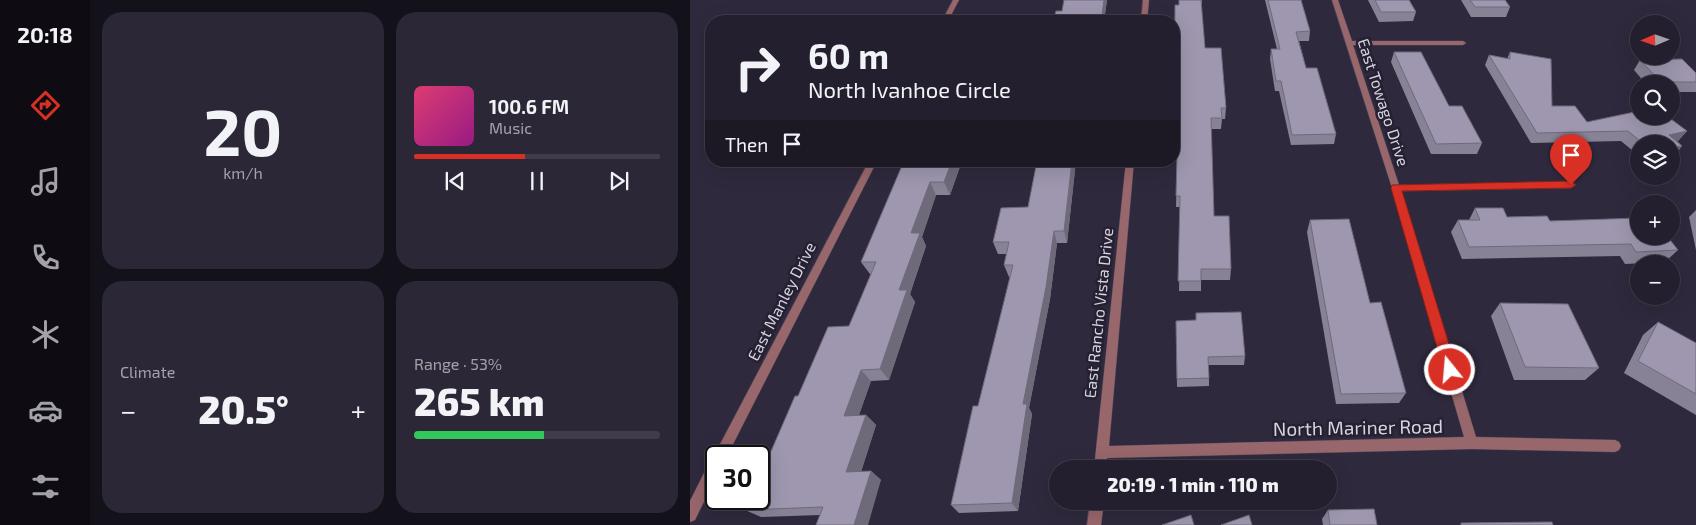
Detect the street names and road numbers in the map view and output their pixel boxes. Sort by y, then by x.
street label: East Towago Drive [1354,36,1414,168]
street label: East Rancho Vista Drive [1080,227,1116,399]
street label: East Manley Drive [743,239,819,363]
street label: North Mariner Road [1273,414,1443,440]

